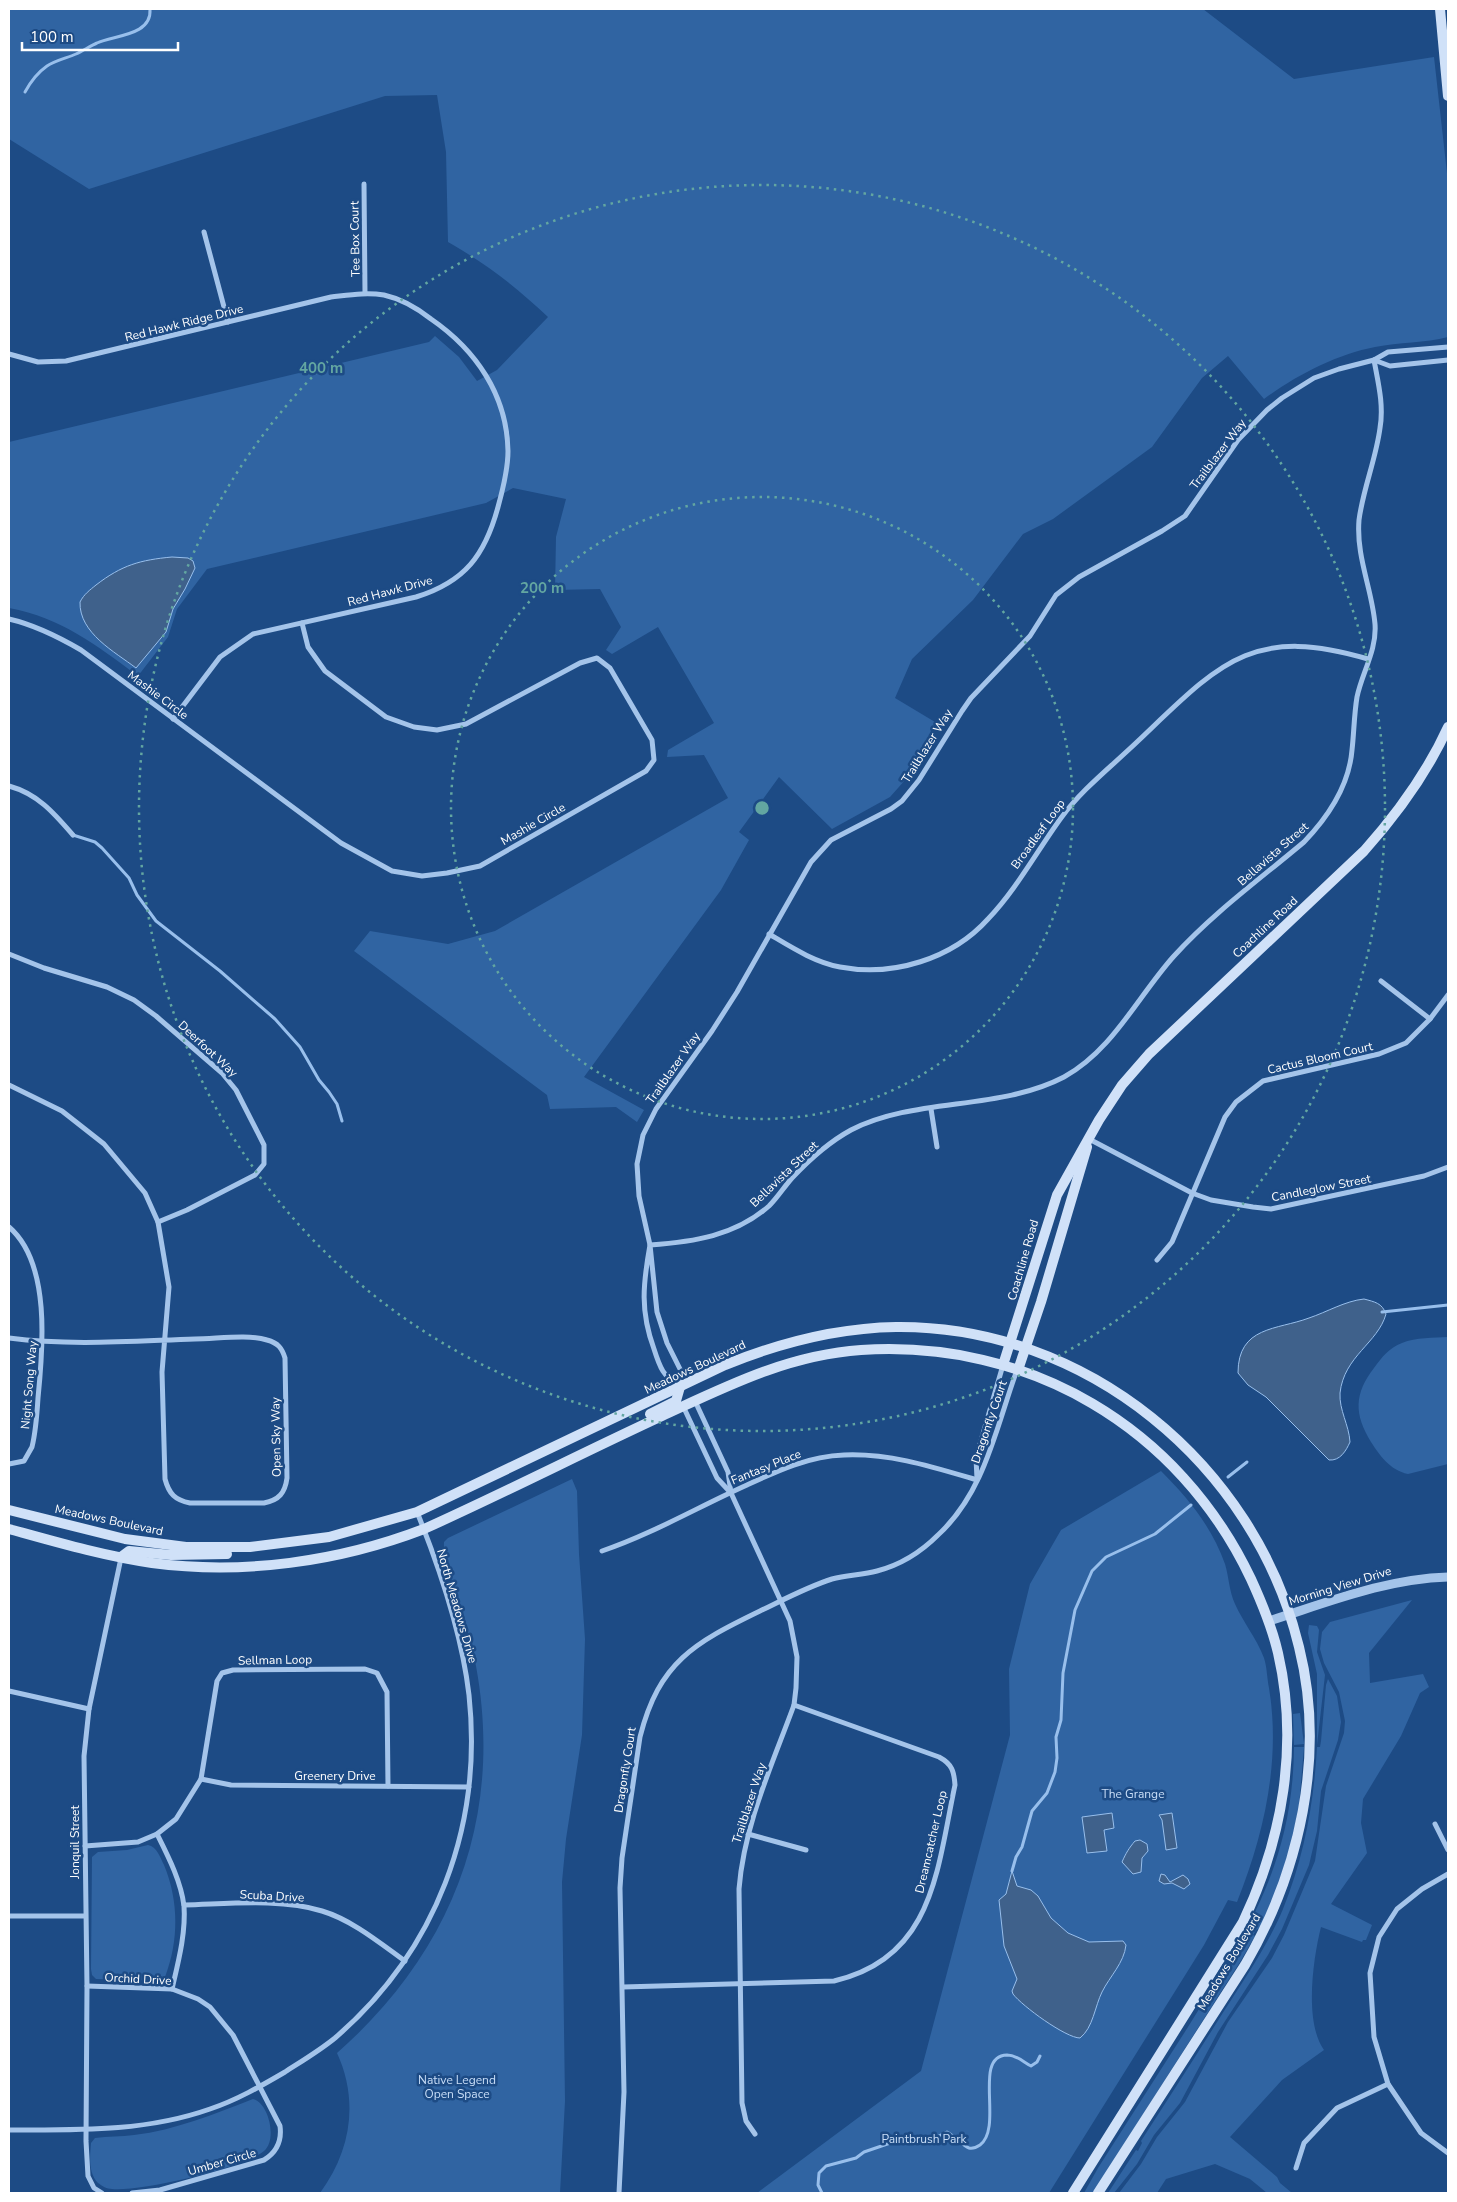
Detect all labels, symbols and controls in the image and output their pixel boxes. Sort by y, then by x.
scale bar [22,20,179,52]
text: 100 m [30,27,74,47]
street label: Tee Box Court [346,200,364,277]
street label: Red Hawk Ridge Drive [123,301,245,345]
text: 400 m [299,358,343,378]
street label: Trailblazer Way [1186,415,1250,492]
street label: Red Hawk Drive [346,572,434,610]
text: 200 m [520,578,564,598]
street label: Mashie Circle [124,667,192,723]
street label: Trailblazer Way [898,705,957,786]
street label: Broadleaf Loop [1007,796,1069,872]
street label: Mashie Circle [498,799,568,849]
centre of rings [753,799,771,817]
street label: Bellavista Street [1234,818,1312,889]
street label: Coachline Road [1229,893,1301,961]
street label: Deerfoot Way [175,1017,242,1081]
street label: Trailblazer Way [642,1028,704,1107]
street label: Cactus Bloom Court [1266,1038,1375,1078]
street label: Bellavista Street [746,1137,822,1211]
street label: Candleglow Street [1270,1170,1373,1205]
street label: Coachline Road [1004,1218,1042,1302]
street label: Meadows Boulevard [642,1336,748,1398]
street label: Night Song Way [17,1339,41,1430]
street label: Dragonfly Court [967,1378,1011,1466]
street label: Open Sky Way [267,1396,285,1477]
street label: Fantasy Place [729,1446,803,1488]
street label: Meadows Boulevard [53,1501,165,1539]
street label: North Meadows Drive [433,1547,481,1665]
street label: Morning View Drive [1287,1563,1393,1609]
street label: Sellman Loop [238,1651,312,1669]
street label: Dragonfly Court [610,1725,640,1814]
street label: Trailblazer Way [728,1760,770,1846]
street label: Greenery Drive [294,1768,376,1784]
park label: The Grange [1101,1786,1165,1802]
street label: Dreamcatcher Loop [911,1789,951,1895]
street label: Jonquil Street [67,1805,83,1880]
street label: Scuba Drive [239,1886,305,1906]
street label: Meadows Boulevard [1194,1911,1264,2013]
street label: Orchid Drive [104,1969,172,1989]
park label: Native Legend Open Space [418,2072,496,2102]
park label: Paintbrush Park [881,2131,968,2147]
street label: Umber Circle [186,2145,258,2179]

